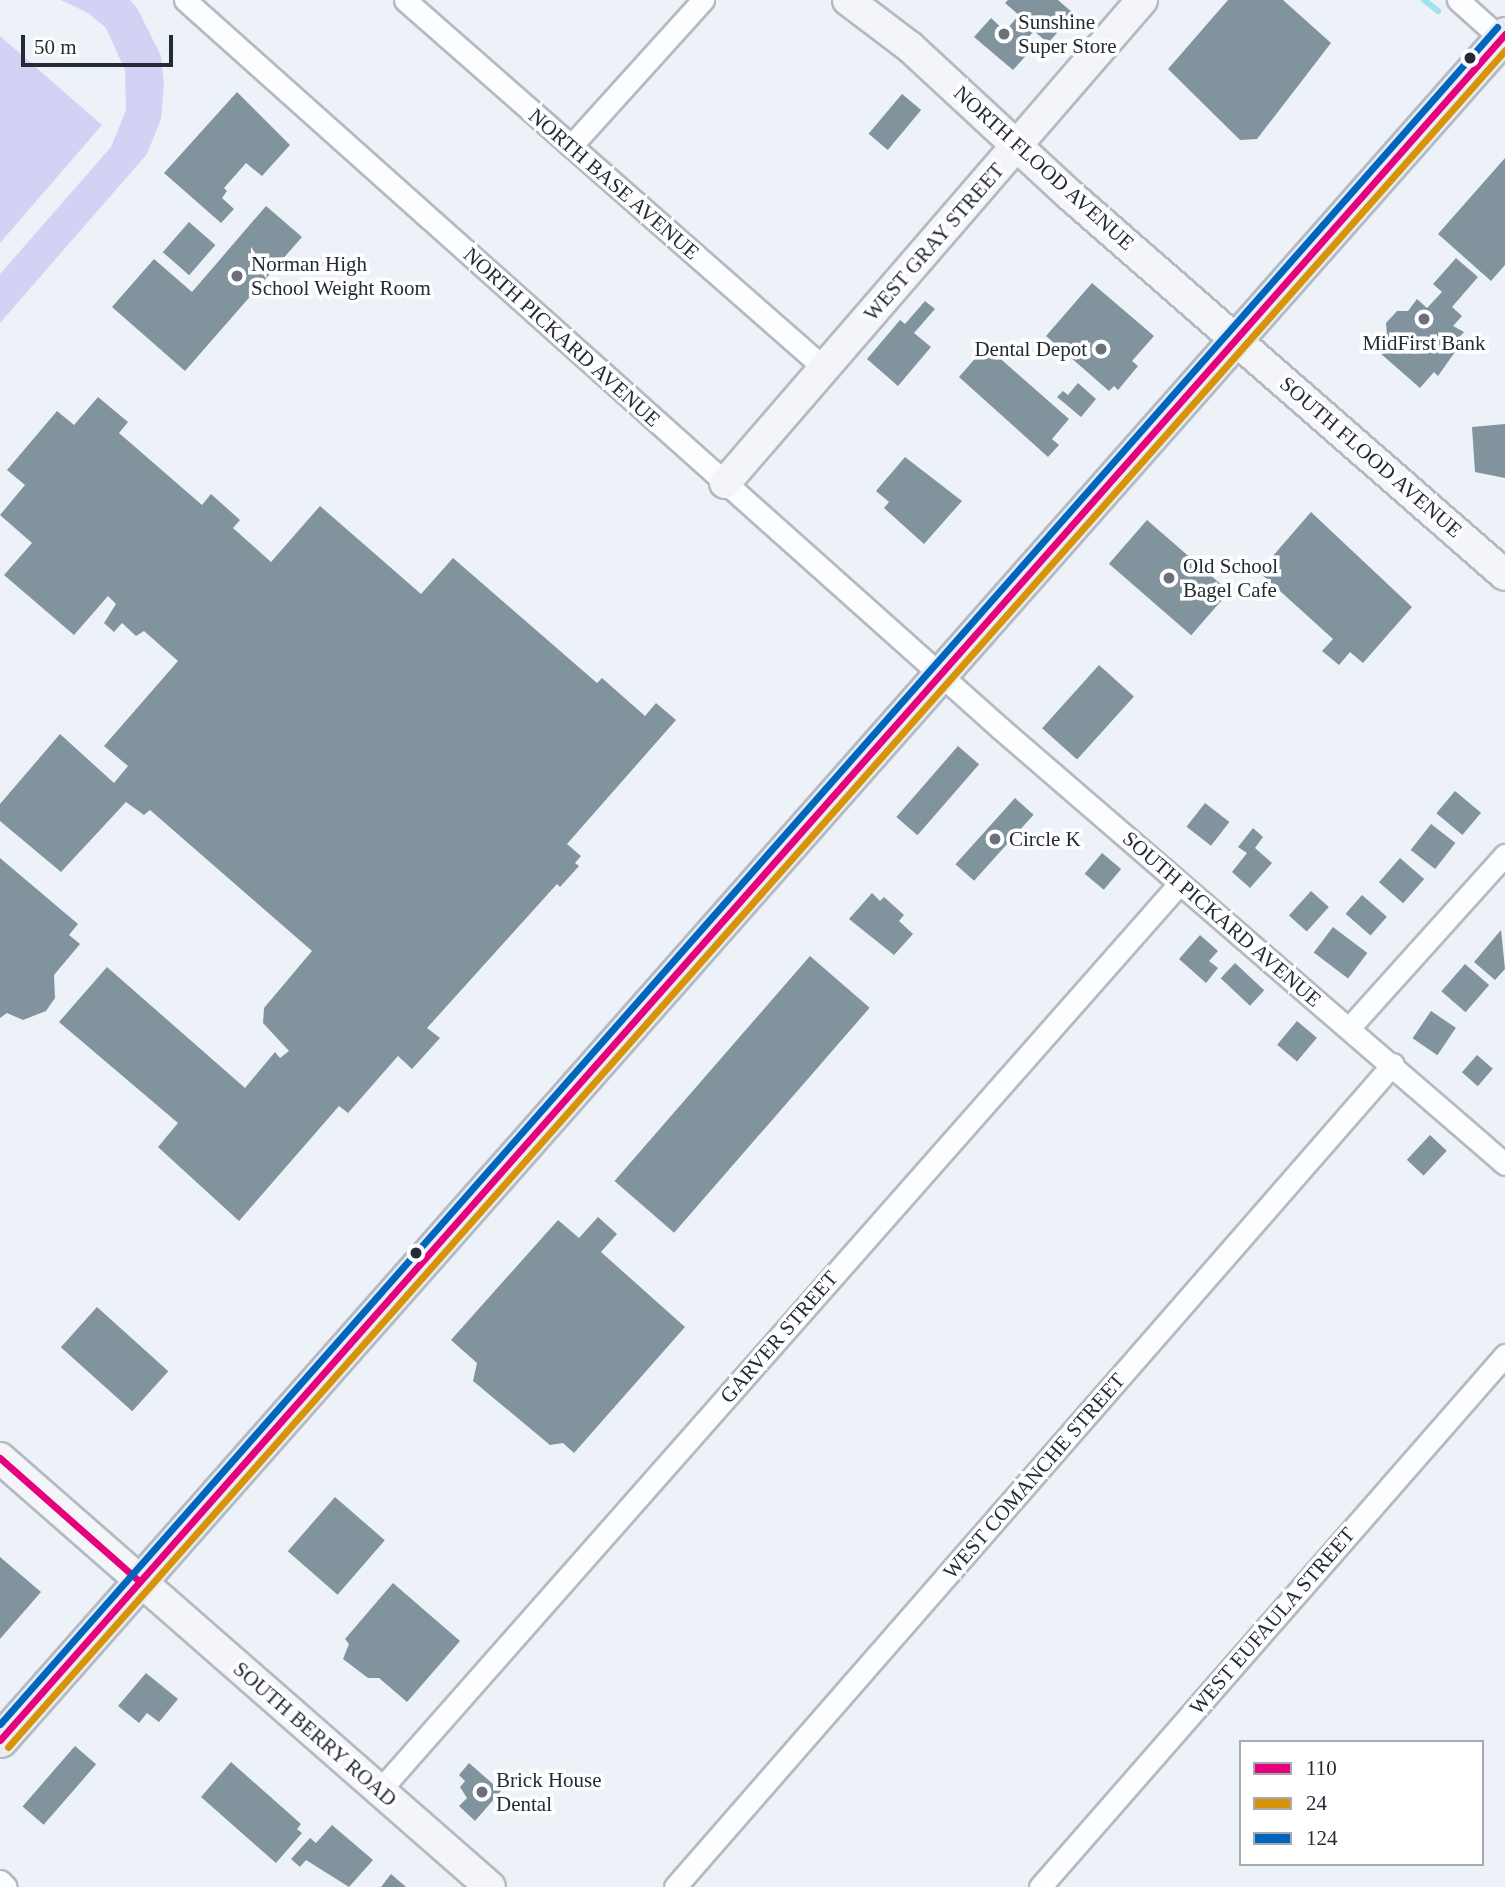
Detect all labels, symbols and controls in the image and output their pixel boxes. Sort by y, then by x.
place label: Sunshine Super Store [1018,9,1117,59]
scale bar [24,21,177,65]
marker: Sunshine Super Store [996,26,1012,42]
text: 50 m [34,35,77,59]
unlabelled marker [1463,51,1477,65]
street label: NORTH FLOOD AVENUE [948,80,1140,256]
street label: NORTH BASE AVENUE [523,103,705,265]
street label: WEST GRAY STREET [858,157,1010,327]
street label: NORTH PICKARD AVENUE [458,242,666,432]
place label: Norman High School Weight Room [251,251,431,301]
marker: Norman High School Weight Room [229,268,245,284]
marker: MidFirst Bank [1416,311,1432,327]
place label: MidFirst Bank [1362,330,1486,356]
place label: Dental Depot [974,336,1087,362]
marker: Dental Depot [1093,341,1109,357]
street label: SOUTH FLOOD AVENUE [1274,371,1468,543]
place label: Old School Bagel Cafe [1183,553,1278,603]
marker: Old School Bagel Cafe [1161,570,1177,586]
street label: SOUTH PICKARD AVENUE [1117,825,1327,1013]
place label: Circle K [1009,826,1081,852]
marker: Circle K [987,831,1003,847]
unlabelled marker [409,1246,423,1260]
street label: GARVER STREET [715,1266,843,1408]
street label: WEST COMANCHE STREET [938,1368,1130,1584]
street label: WEST EUFAULA STREET [1183,1522,1361,1720]
street label: SOUTH BERRY ROAD [228,1656,402,1812]
legend [1239,1740,1484,1866]
text: 110 [1306,1756,1337,1780]
place label: Brick House Dental [496,1767,602,1817]
marker: Brick House Dental [474,1784,490,1800]
text: 24 [1306,1791,1327,1815]
text: 124 [1306,1826,1338,1850]

